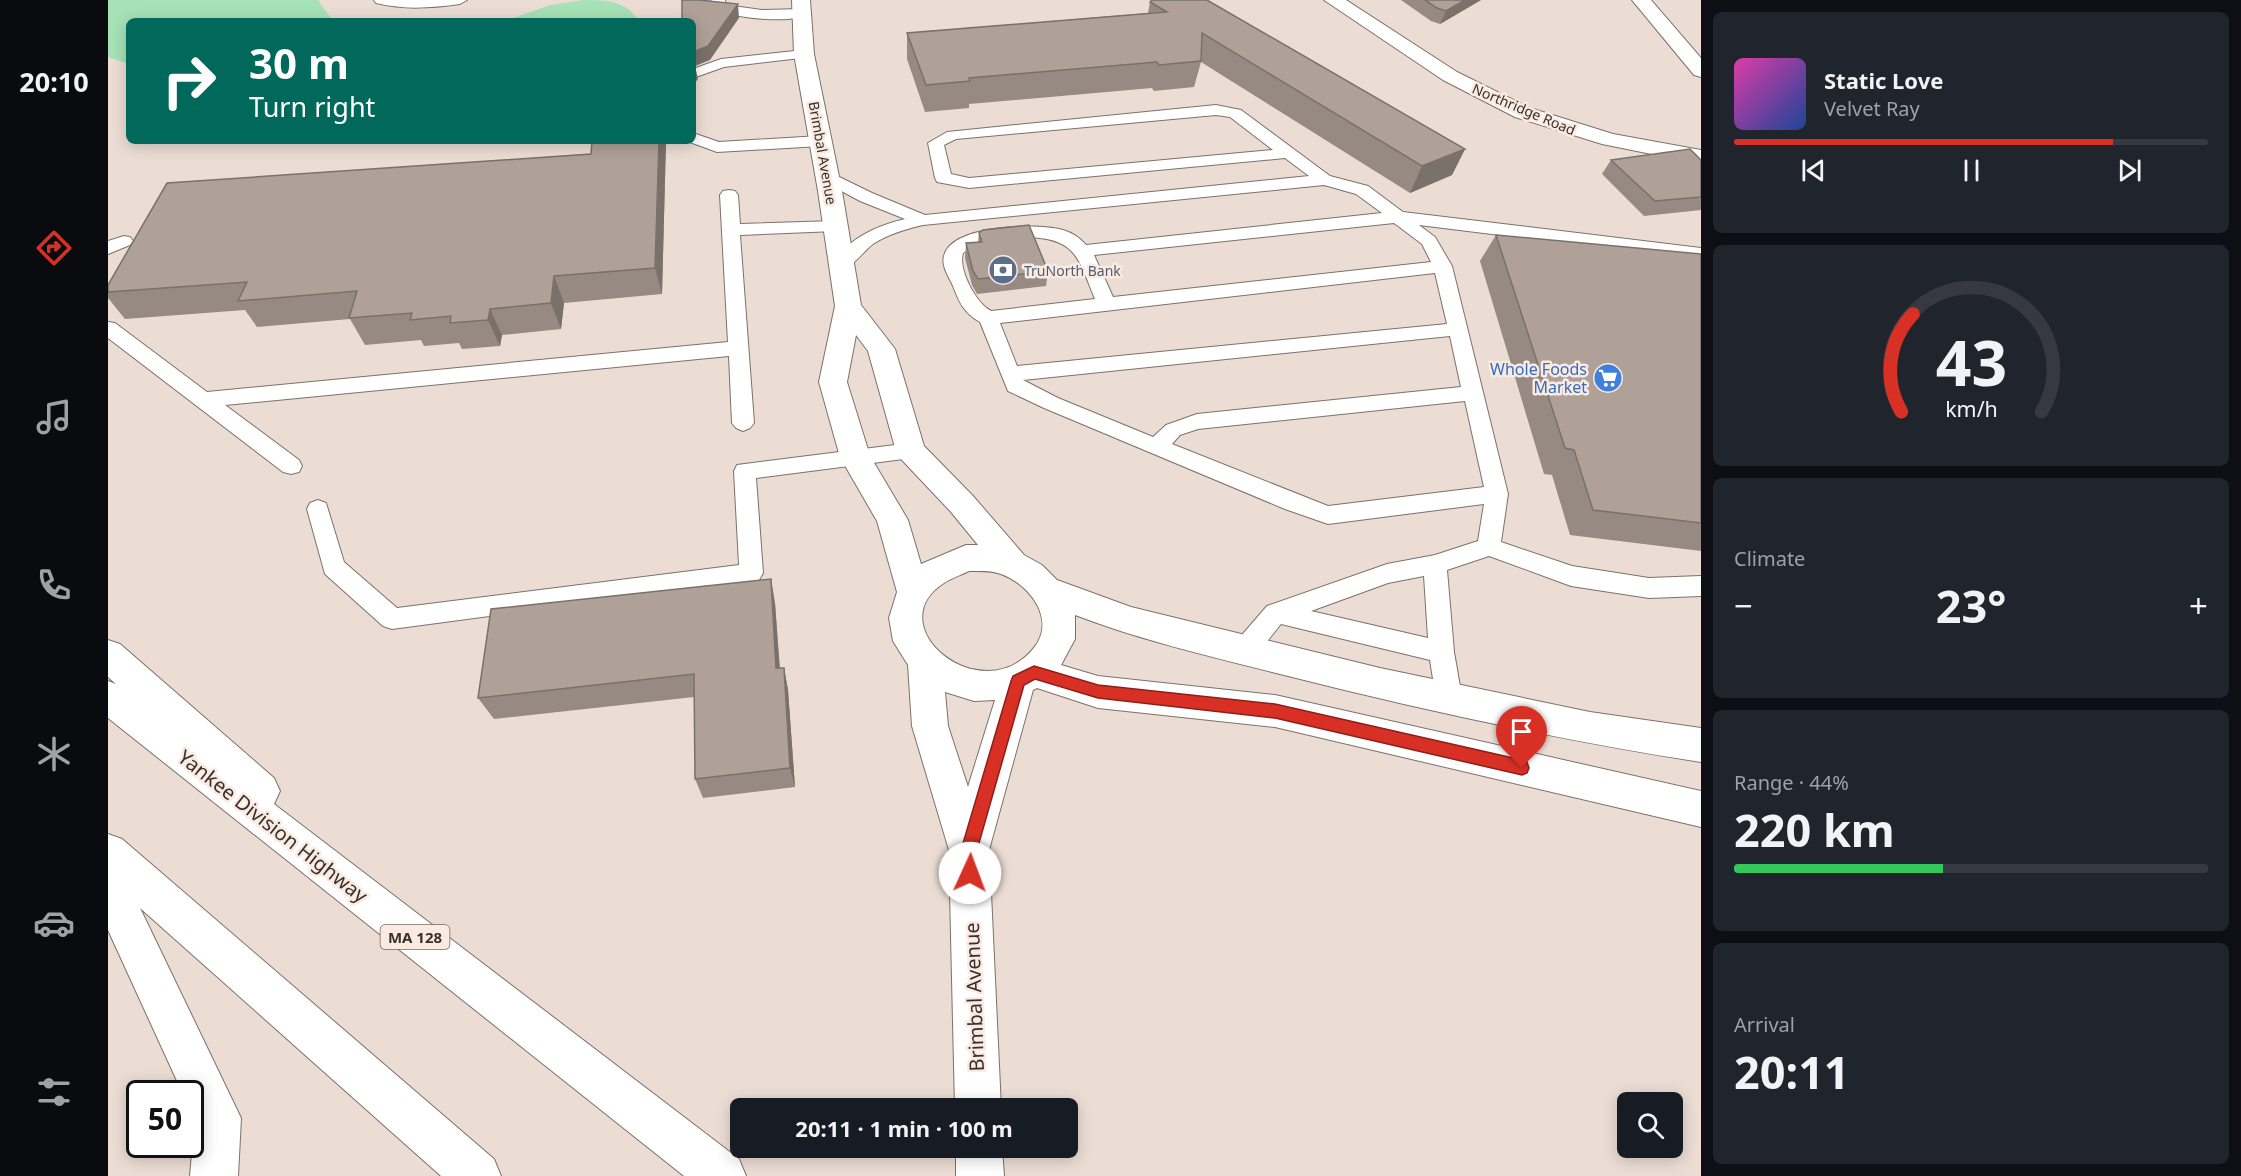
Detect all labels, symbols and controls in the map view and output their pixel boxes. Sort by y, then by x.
text: 30 m [249,34,349,91]
icon: right [150,42,228,120]
text: 20:10 [19,63,89,100]
text: Static Love [1824,65,1943,95]
street label: Northridge Road [1469,79,1579,139]
text: Turn right [249,88,375,125]
text: Velvet Ray [1824,95,1920,122]
street label: Brimbal Avenue [805,100,841,206]
icon: previous [1797,154,1830,187]
icon: pause [1955,154,1988,187]
icon: next [2113,154,2146,187]
icon: directions [33,227,75,269]
bank icon: TruNorth Bank [987,254,1019,286]
place label: TruNorth Bank [1024,261,1121,280]
text: 43 [1935,319,2007,404]
place label: Whole Foods Market [1490,358,1587,398]
supermarket icon: Whole Foods Market [1592,362,1624,394]
text: km/h [1945,395,1997,424]
icon: music [33,396,75,438]
text: Climate [1734,545,1805,572]
icon: phone [33,564,75,606]
text: 23° [1936,575,2006,636]
text: − [1734,583,1753,628]
text: + [2189,583,2208,628]
pin [1496,706,1547,768]
icon: arrive [1505,715,1538,748]
icon: climate [33,733,75,775]
street label: Yankee Division Highway [173,743,374,909]
text: Range · 44% [1734,769,1849,796]
text: 220 km [1734,799,1895,860]
position arrow [938,841,1002,905]
icon: car [33,902,75,944]
street label: Brimbal Avenue [958,922,990,1072]
road number: MA 128 [380,925,450,949]
text: Arrival [1734,1011,1795,1038]
text: 20:11 [1734,1041,1850,1102]
icon: filters [33,1071,75,1113]
speed limit sign: 50 [126,1080,204,1158]
map controls [1617,1092,1683,1158]
button: search [1617,1092,1683,1158]
text: 20:11 · 1 min · 100 m [795,1113,1013,1143]

